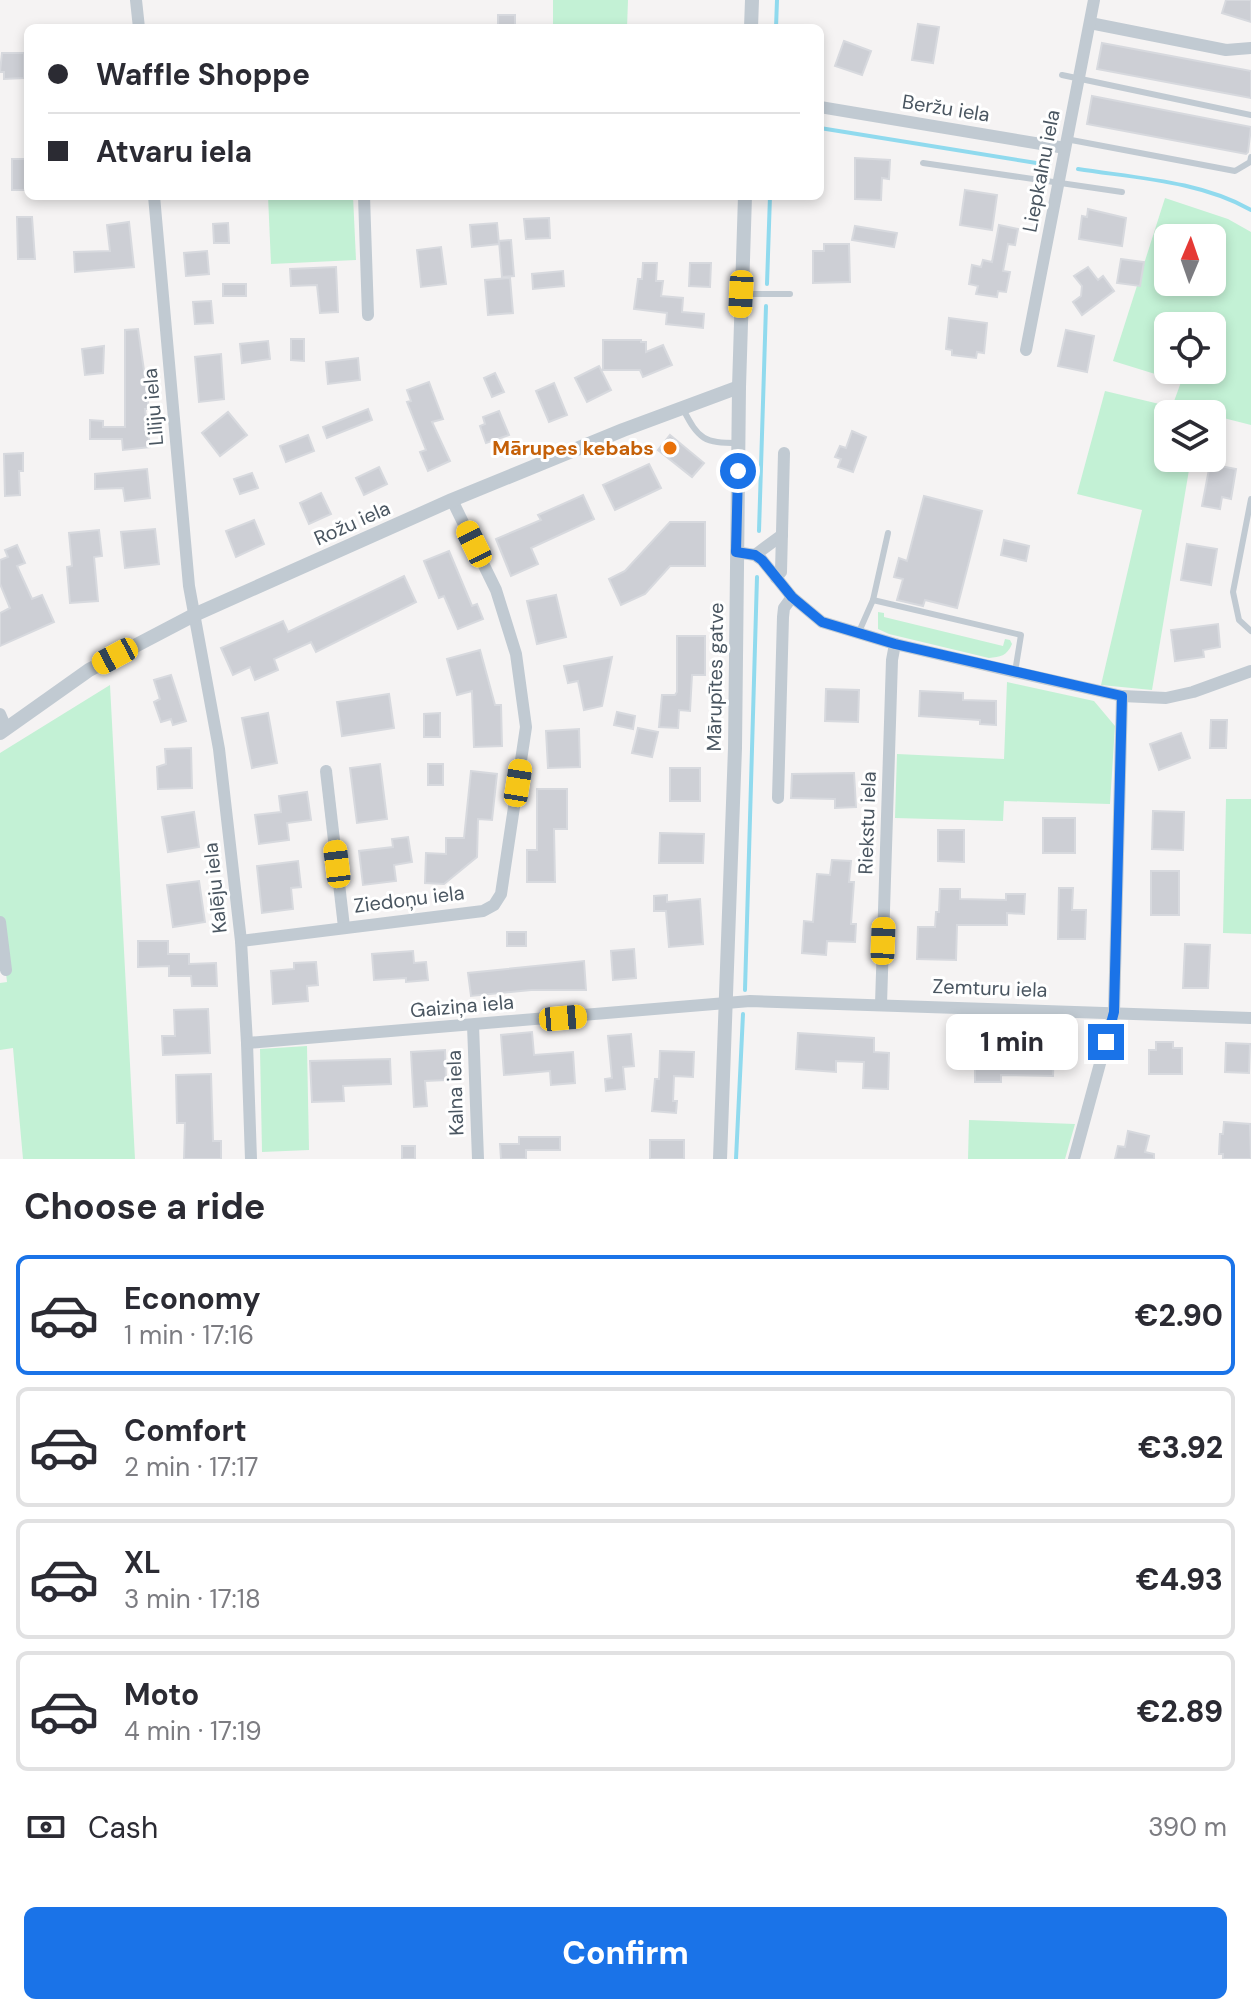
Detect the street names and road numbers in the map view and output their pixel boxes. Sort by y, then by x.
street label: Beržu iela [900,88,992,128]
street label: Liepkalnu iela [1016,107,1066,235]
street label: Liliju iela [137,367,169,447]
street label: Rožu iela [310,495,394,551]
street label: Mārupītes gatve [701,602,729,752]
street label: Riekstu iela [852,771,882,875]
street label: Kalēju iela [197,841,233,935]
street label: Ziedoņu iela [352,879,466,919]
street label: Zemturu iela [932,973,1048,1003]
street label: Gaiziņa iela [409,989,515,1023]
street label: Kalna iela [441,1050,469,1136]

